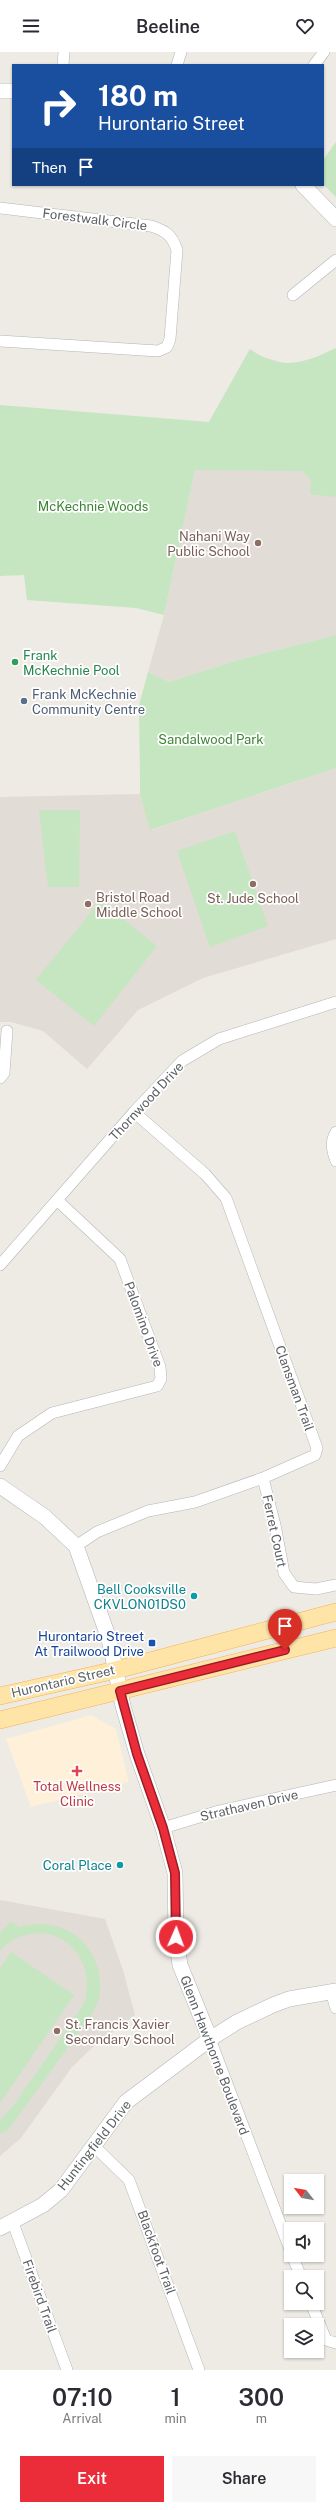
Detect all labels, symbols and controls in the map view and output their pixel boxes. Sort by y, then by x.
icon: menu [20,15,42,37]
icon: heart [294,15,316,37]
text: Beeline [136,16,200,37]
text: 180 m [98,79,178,112]
icon: right [32,80,84,132]
text: Hurontario Street [98,113,245,134]
icon: arrive [75,156,97,178]
text: Then [32,159,67,176]
street label: Forestwalk Circle [42,206,148,233]
park label: McKechnie Woods [38,499,148,514]
place label: Nahani Way Public School [167,529,250,559]
marker: Nahani Way Public School [253,538,263,548]
place label: Frank McKechnie Pool [23,648,120,678]
marker: Frank McKechnie Pool [10,657,20,667]
place label: Frank McKechnie Community Centre [32,687,145,717]
marker: Frank McKechnie Community Centre [19,696,29,706]
park label: Sandalwood Park [158,732,264,747]
marker: St. Jude School [248,879,258,889]
place label: Bristol Road Middle School [96,890,182,920]
place label: St. Jude School [207,891,299,906]
marker: Bristol Road Middle School [83,899,93,909]
street label: Thornwood Drive [106,1059,187,1144]
street label: Palomino Drive [121,1279,166,1369]
street label: Clansman Trail [272,1343,317,1433]
street label: Ferret Court [259,1493,290,1569]
place label: Bell Cooksville CKVLON01DS0 [94,1582,186,1612]
marker: Bell Cooksville CKVLON01DS0 [189,1591,199,1601]
pin [268,1609,302,1650]
icon: arrive [274,1615,296,1637]
place label: Hurontario Street At Trailwood Drive [34,1629,144,1659]
marker: Hurontario Street At Trailwood Drive [147,1638,157,1648]
street label: Hurontario Street [10,1662,116,1701]
marker: Total Wellness Clinic [71,1765,83,1777]
place label: Total Wellness Clinic [33,1779,121,1809]
street label: Strathaven Drive [199,1787,300,1824]
place label: Coral Place [43,1858,112,1873]
marker: Coral Place [115,1860,125,1870]
position arrow [155,1916,197,1958]
street label: Glenn Hawthorne Boulevard [177,1973,252,2137]
place label: St. Francis Xavier Secondary School [65,2017,175,2047]
marker: St. Francis Xavier Secondary School [52,2026,62,2036]
street label: Huntingfield Drive [55,2097,134,2193]
north arrow [284,2174,324,2214]
map controls [284,2174,324,2358]
street label: Blackfoot Trail [134,2208,179,2296]
button: sound [284,2222,324,2262]
street label: Firebird Trail [19,2257,60,2335]
button: search [284,2270,324,2310]
button: layers [284,2318,324,2358]
text: 07:10 [52,2383,113,2411]
text: 1 [170,2383,181,2411]
text: 300 [238,2383,284,2411]
text: Arrival [62,2411,102,2426]
text: min [164,2411,187,2426]
text: m [256,2411,267,2426]
button: Exit [20,2456,164,2502]
button: Share [172,2456,316,2502]

